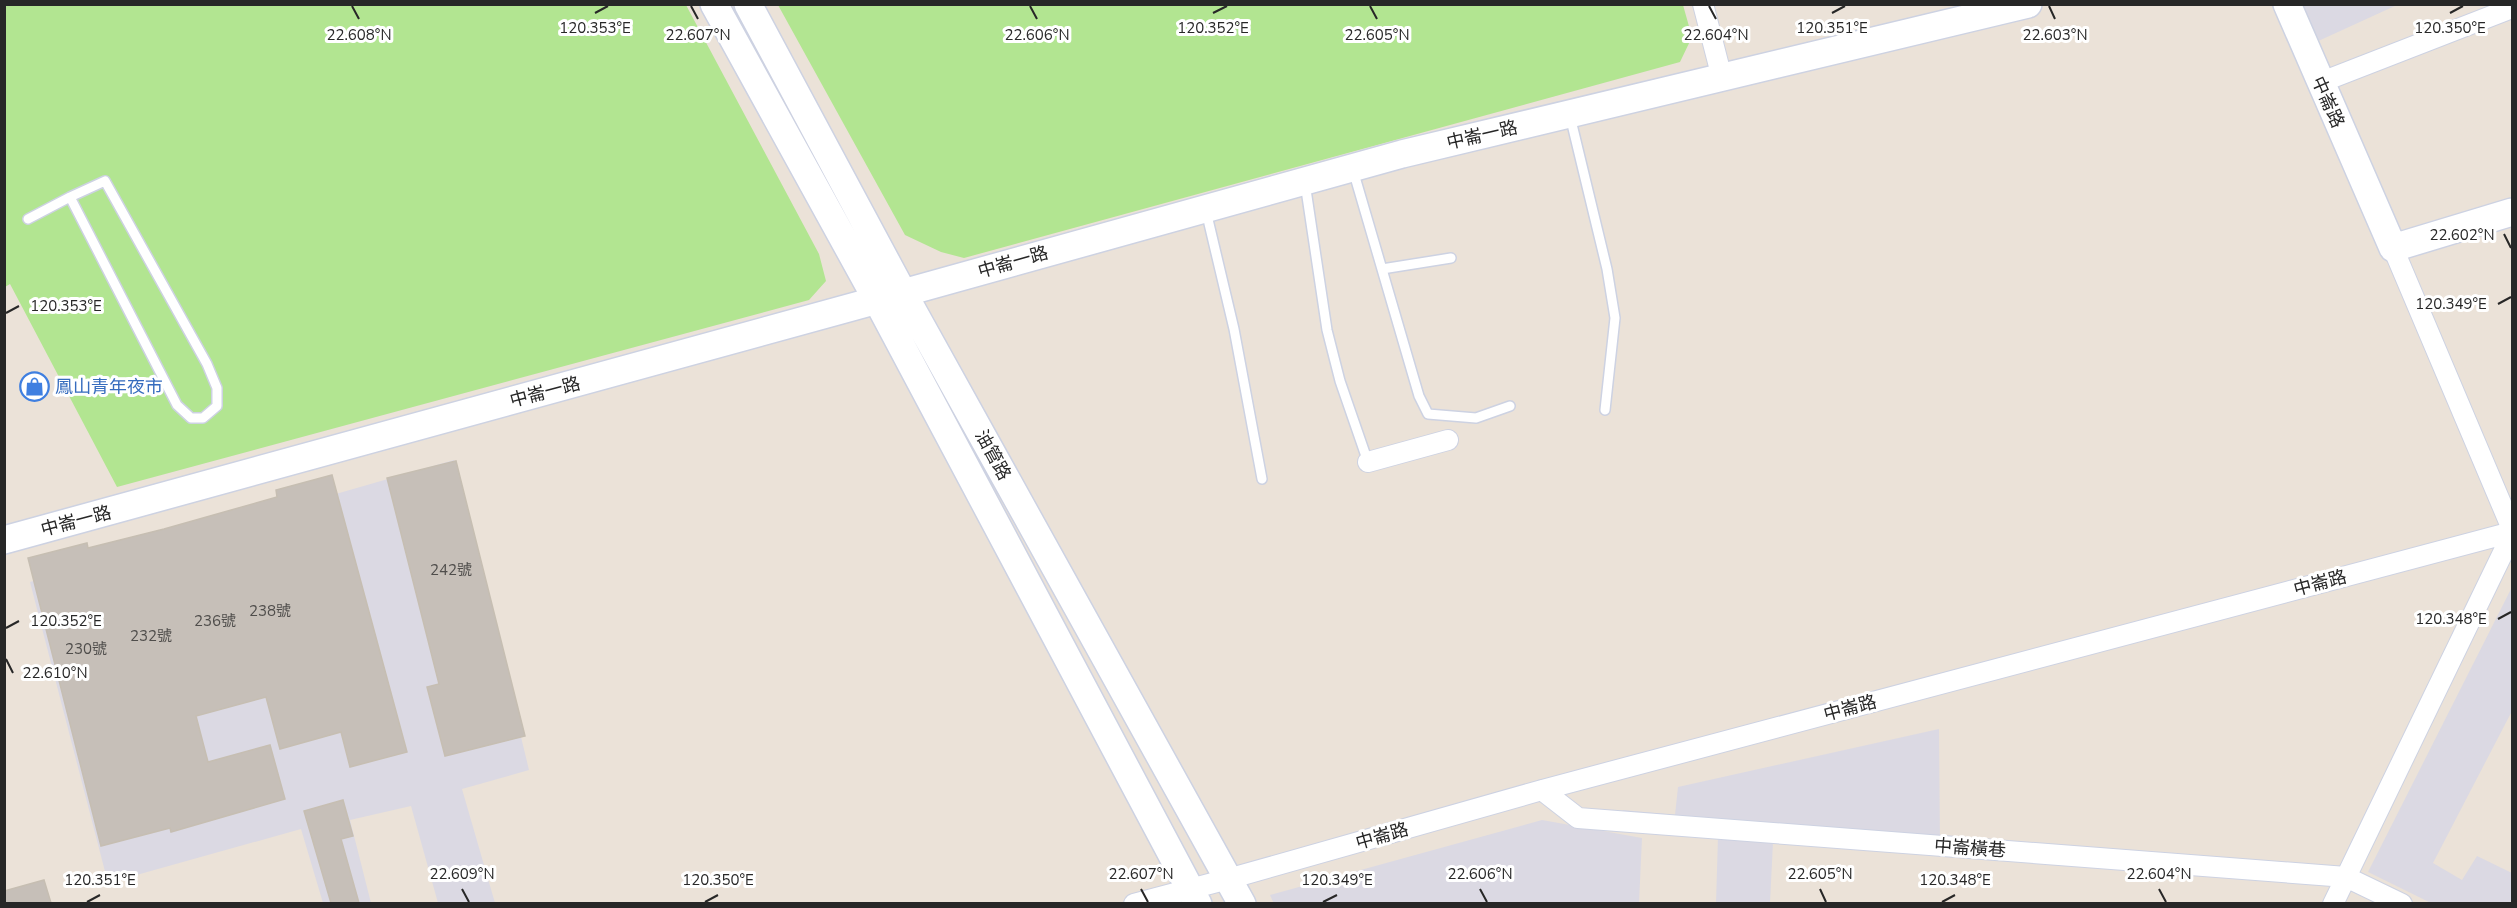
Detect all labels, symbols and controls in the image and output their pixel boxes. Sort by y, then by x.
text: 120.353°E [559,18,631,38]
text: 120.352°E [1177,18,1249,38]
text: 120.351°E [1796,18,1868,38]
text: 120.350°E [2414,18,2486,38]
text: 22.608°N [326,25,392,45]
text: 22.607°N [665,25,731,45]
text: 22.606°N [1004,25,1070,45]
text: 22.605°N [1344,25,1410,45]
text: 22.604°N [1683,25,1749,45]
text: 22.603°N [2022,25,2088,45]
street label: 中崙路 [2306,72,2350,132]
street label: 中崙一路 [1444,115,1520,155]
text: 22.602°N [2429,225,2495,245]
street label: 中崙一路 [975,241,1051,283]
text: 120.349°E [2415,294,2487,314]
text: 120.353°E [30,296,102,316]
shop icon: 鳳山青年夜市 [18,371,50,403]
street label: 中崙一路 [507,371,583,413]
place label: 鳳山青年夜市 [55,375,163,399]
street label: 油管路 [969,426,1017,484]
street label: 中崙一路 [38,500,114,542]
house number: 242號 [430,560,472,580]
street label: 中崙路 [2291,564,2349,602]
house number: 238號 [249,601,291,621]
text: 120.348°E [2415,609,2487,629]
text: 120.352°E [30,611,102,631]
house number: 236號 [194,611,236,631]
house number: 232號 [130,626,172,646]
house number: 230號 [65,639,107,659]
text: 22.610°N [22,663,88,683]
street label: 中崙路 [1821,689,1879,727]
street label: 中崙路 [1353,817,1411,855]
street label: 中崙橫巷 [1933,834,2007,862]
text: 22.609°N [429,864,495,884]
text: 22.607°N [1108,864,1174,884]
text: 22.606°N [1447,864,1513,884]
text: 22.605°N [1787,864,1853,884]
text: 22.604°N [2126,864,2192,884]
text: 120.351°E [64,870,136,890]
text: 120.350°E [682,870,754,890]
text: 120.349°E [1301,870,1373,890]
text: 120.348°E [1919,870,1991,890]

